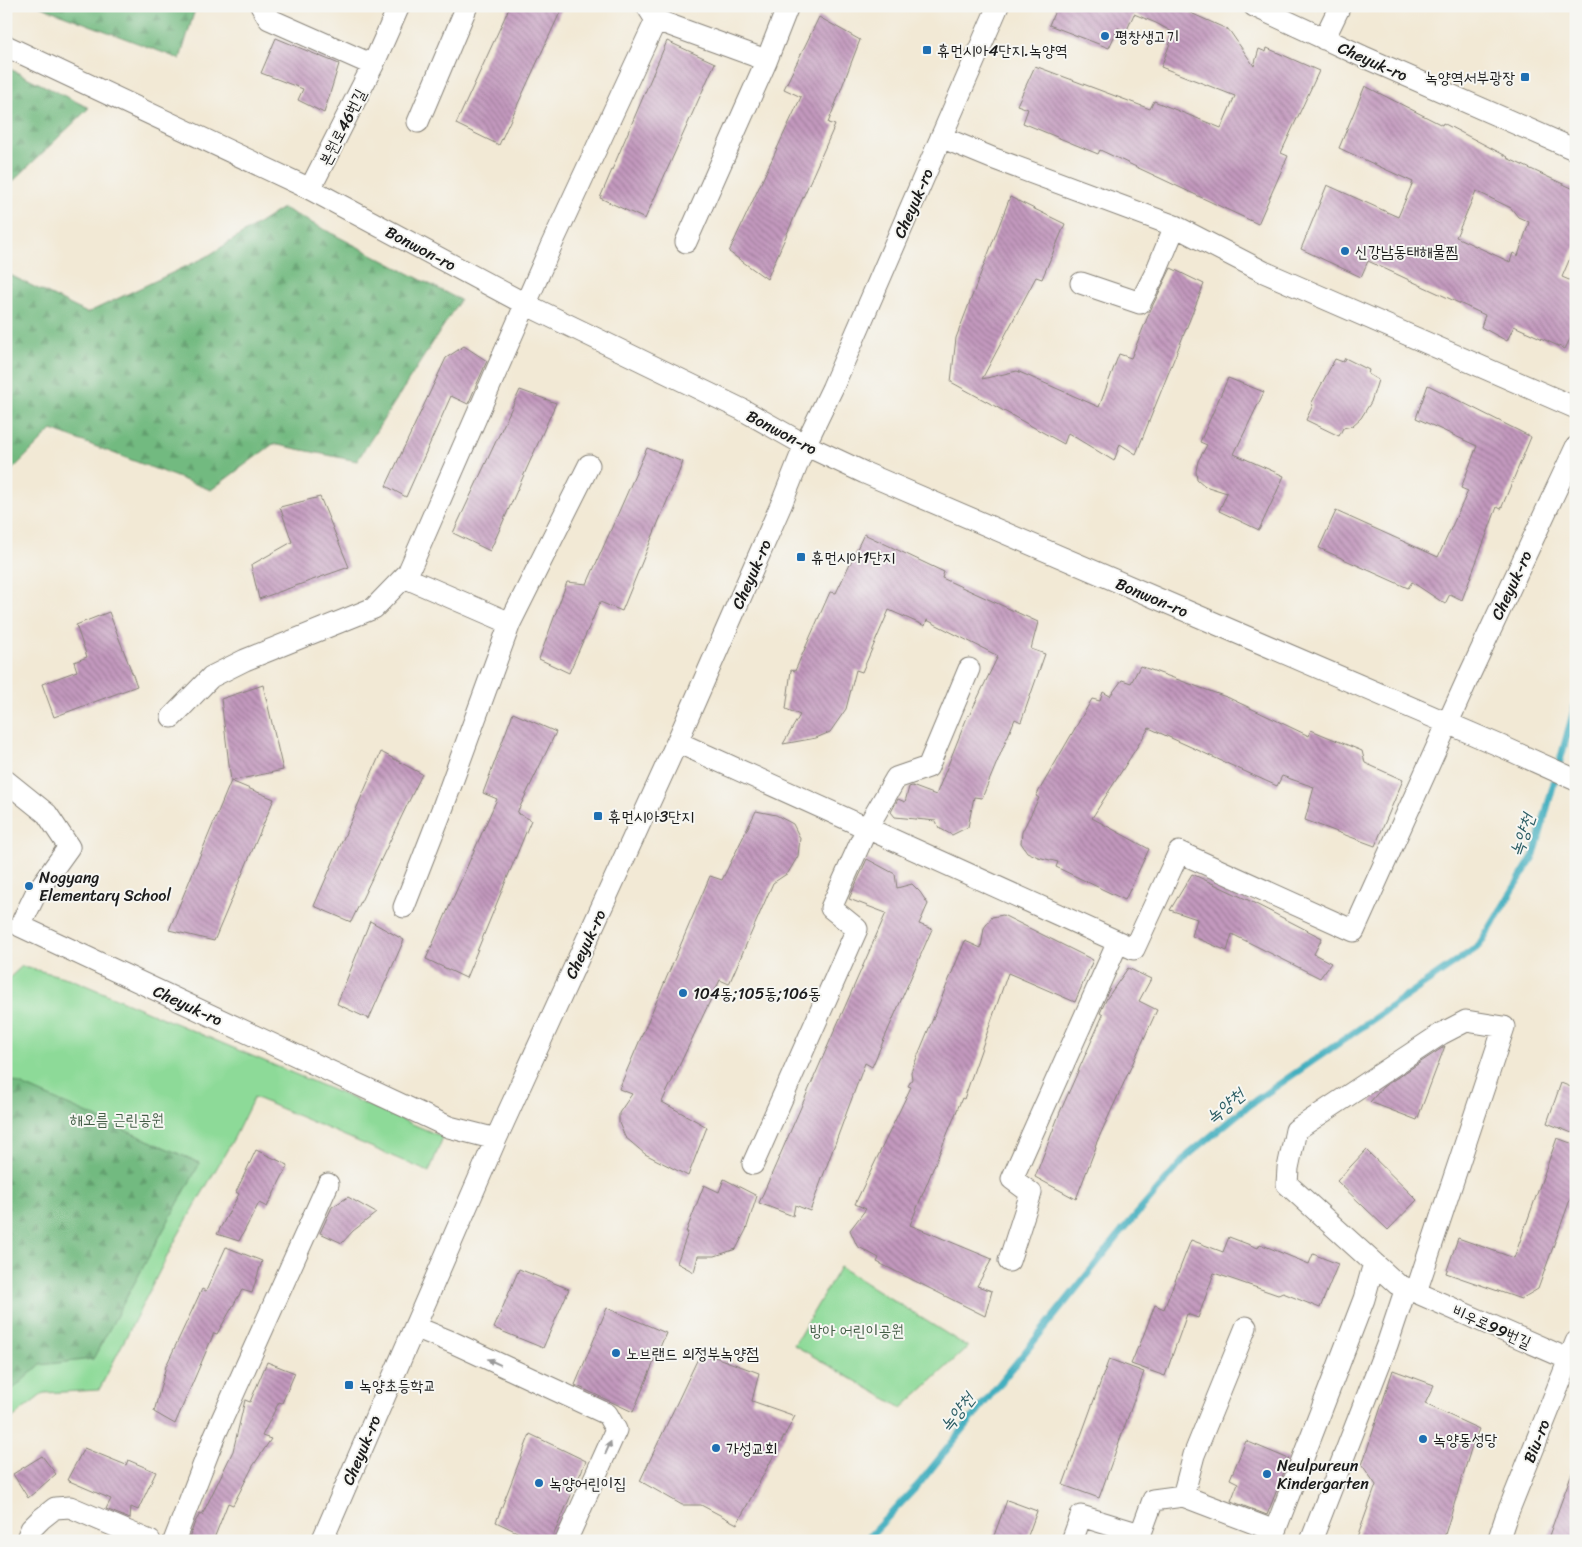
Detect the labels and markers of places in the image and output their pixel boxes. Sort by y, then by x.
place label: 평창생고기 [1115,22,1179,51]
marker: 평창생고기 [1099,30,1111,42]
place label: 휴먼시아4단지.녹양역 [937,36,1068,65]
marker: 휴먼시아4단지.녹양역 [921,44,933,56]
place label: 녹양역서부광장 [1425,63,1515,92]
marker: 녹양역서부광장 [1519,71,1531,83]
place label: 신강남동태해물찜 [1355,237,1458,266]
marker: 신강남동태해물찜 [1339,245,1351,257]
place label: 휴먼시아1단지 [811,543,895,572]
marker: 휴먼시아1단지 [795,551,807,563]
place label: 휴먼시아3단지 [608,802,694,831]
marker: 휴먼시아3단지 [592,810,604,822]
place label: Nogyang Elementary School [39,863,171,910]
marker: Nogyang Elementary School [23,880,35,892]
place label: 104동;105동;106동 [693,979,821,1008]
marker: 104동;105동;106동 [677,987,689,999]
place label: 노브랜드 의정부녹양점 [626,1339,759,1368]
marker: 노브랜드 의정부녹양점 [610,1347,622,1359]
place label: 녹양초등학교 [359,1371,436,1400]
marker: 녹양초등학교 [343,1379,355,1391]
place label: 녹양동성당 [1433,1425,1498,1454]
marker: 녹양동성당 [1417,1433,1429,1445]
place label: 가성교회 [726,1434,778,1463]
marker: 가성교회 [710,1442,722,1454]
place label: Neulpureun Kindergarten [1277,1451,1369,1498]
marker: Neulpureun Kindergarten [1261,1468,1273,1480]
place label: 녹양어린이집 [549,1469,626,1498]
marker: 녹양어린이집 [533,1477,545,1489]

